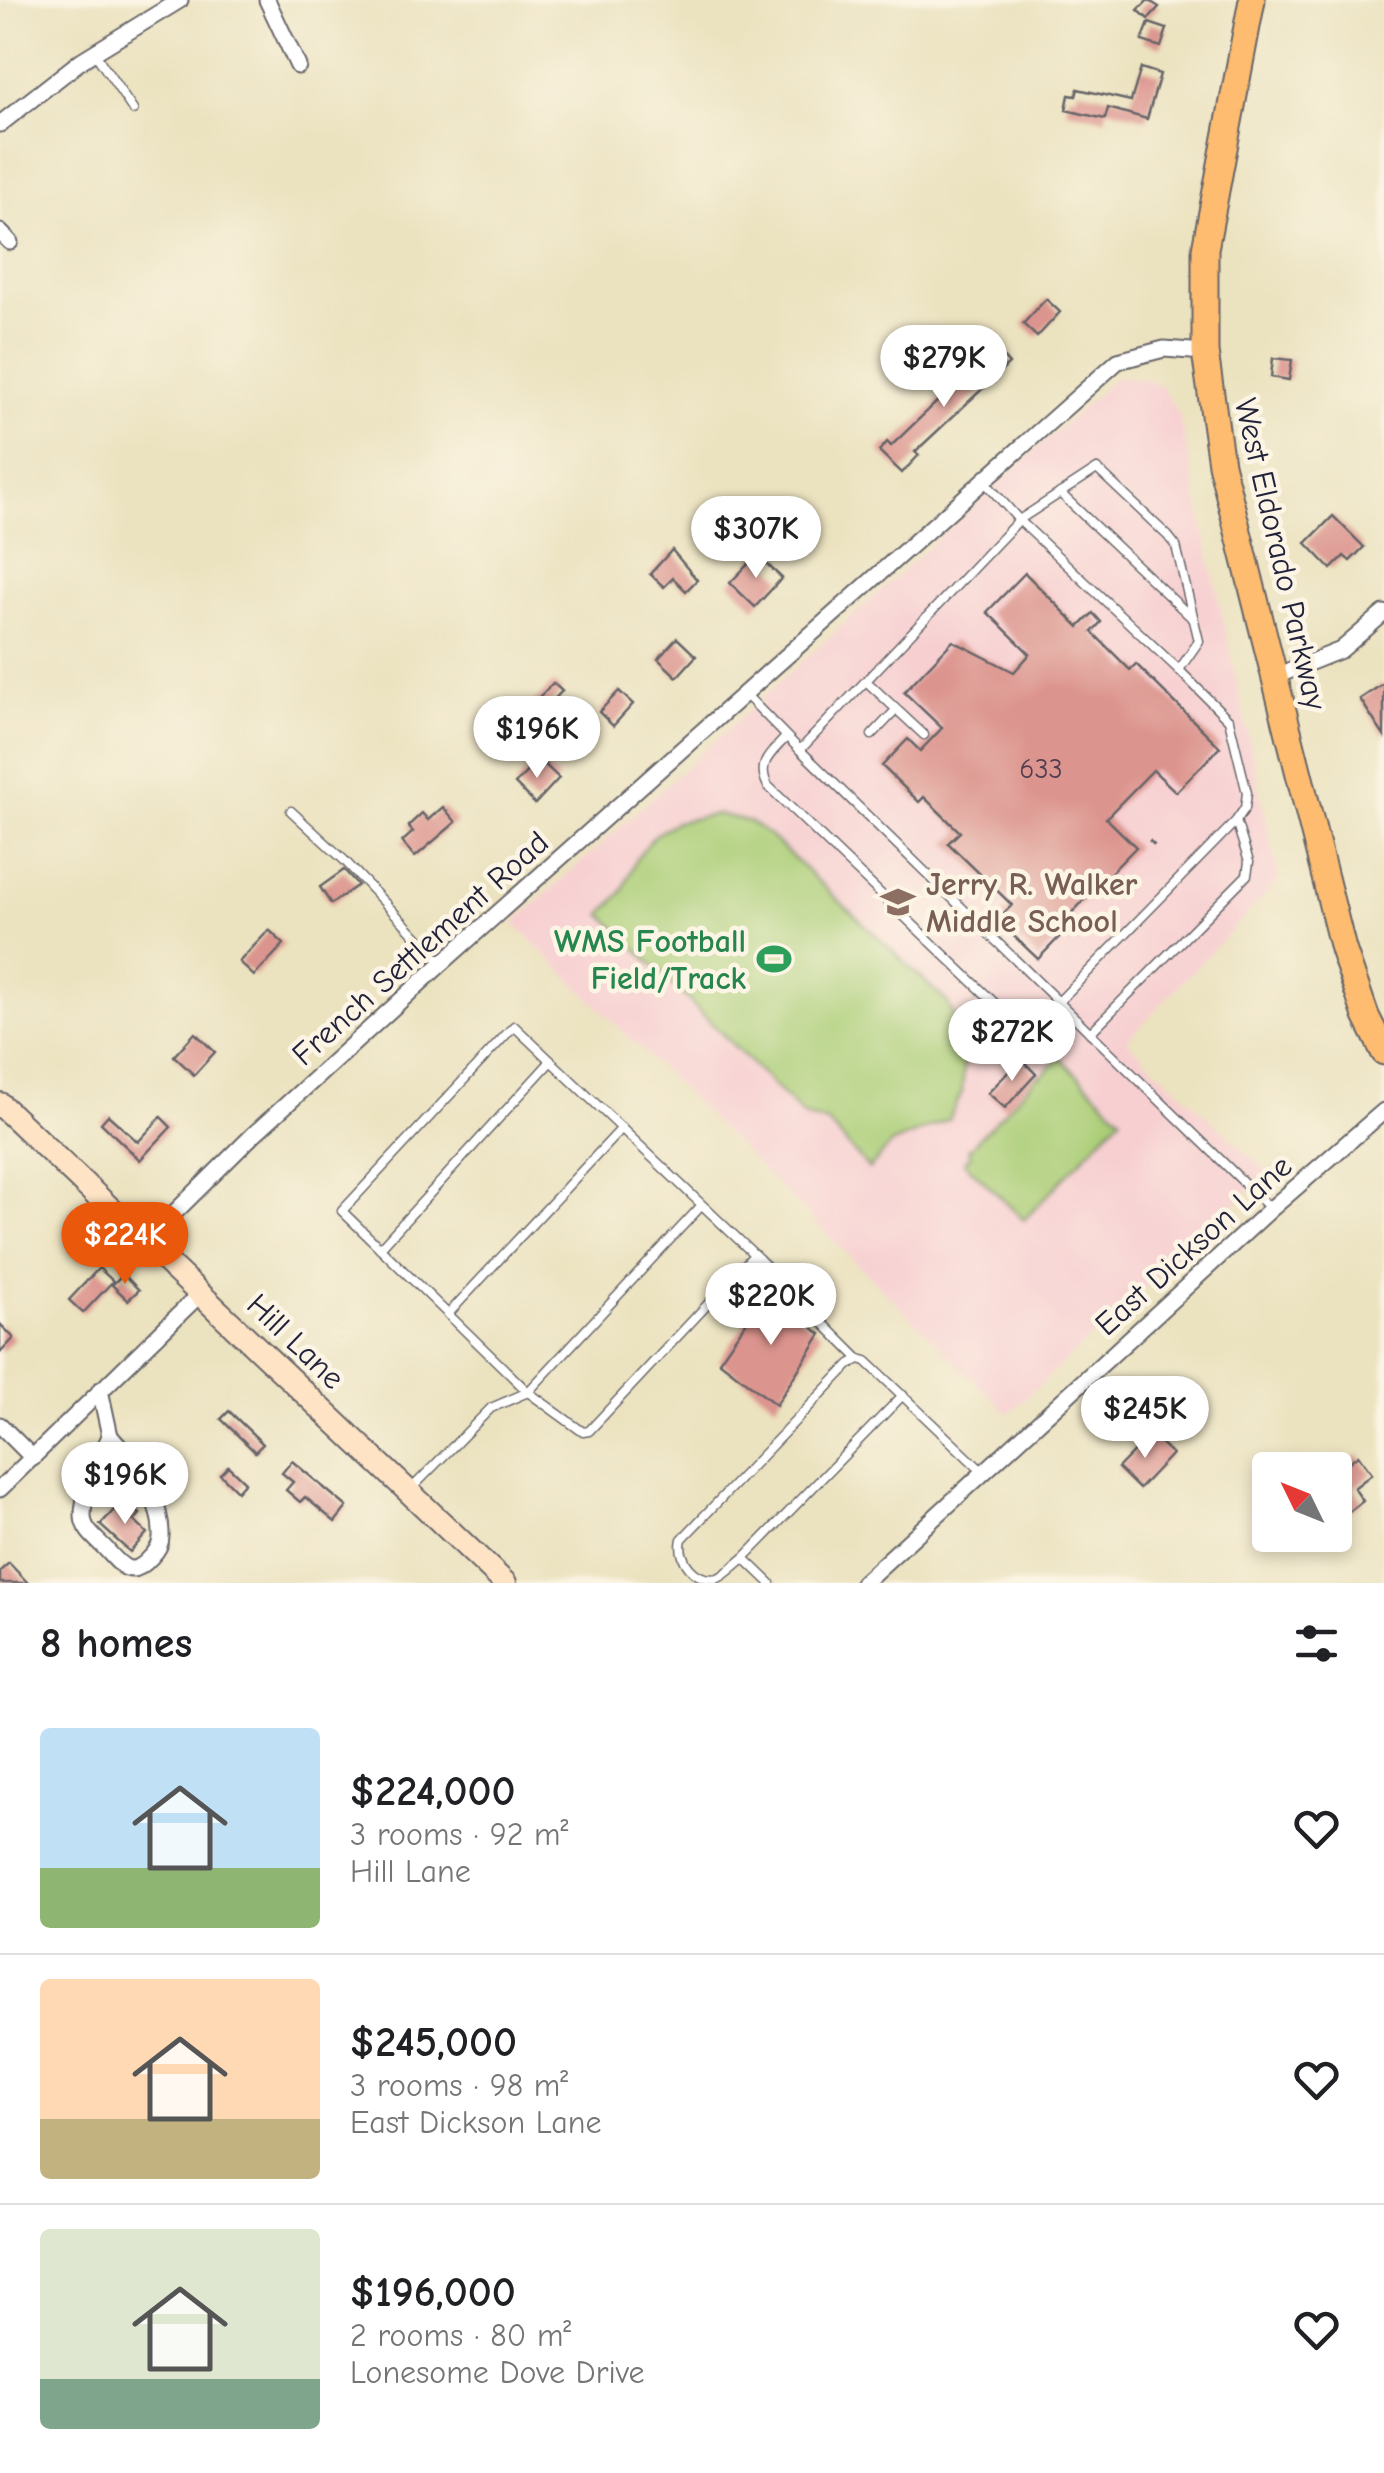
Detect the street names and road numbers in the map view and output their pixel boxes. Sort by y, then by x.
street label: West Eldorado Parkway [1227,395,1335,714]
street label: French Settlement Road [285,824,556,1073]
street label: East Dickson Lane [1088,1147,1299,1343]
street label: Hill Lane [239,1286,352,1397]

